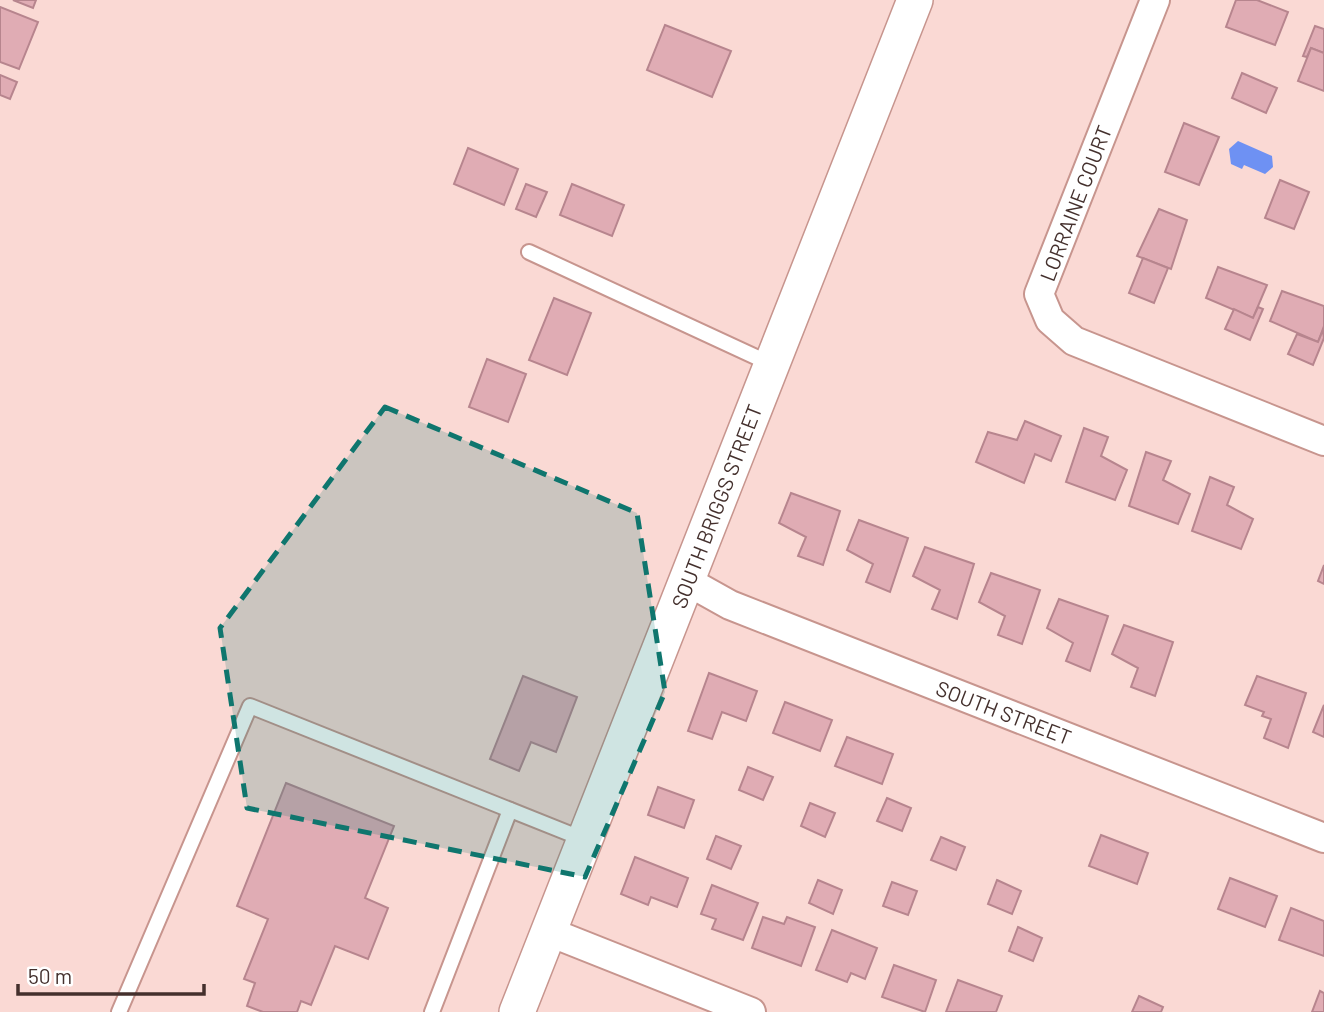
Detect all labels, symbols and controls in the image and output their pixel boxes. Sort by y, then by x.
street label: LORRAINE COURT [1034,122,1116,284]
street label: SOUTH BRIGGS STREET [666,400,766,612]
street label: SOUTH STREET [933,675,1075,749]
scale bar [18,953,203,997]
text: 50 m [28,963,72,988]

